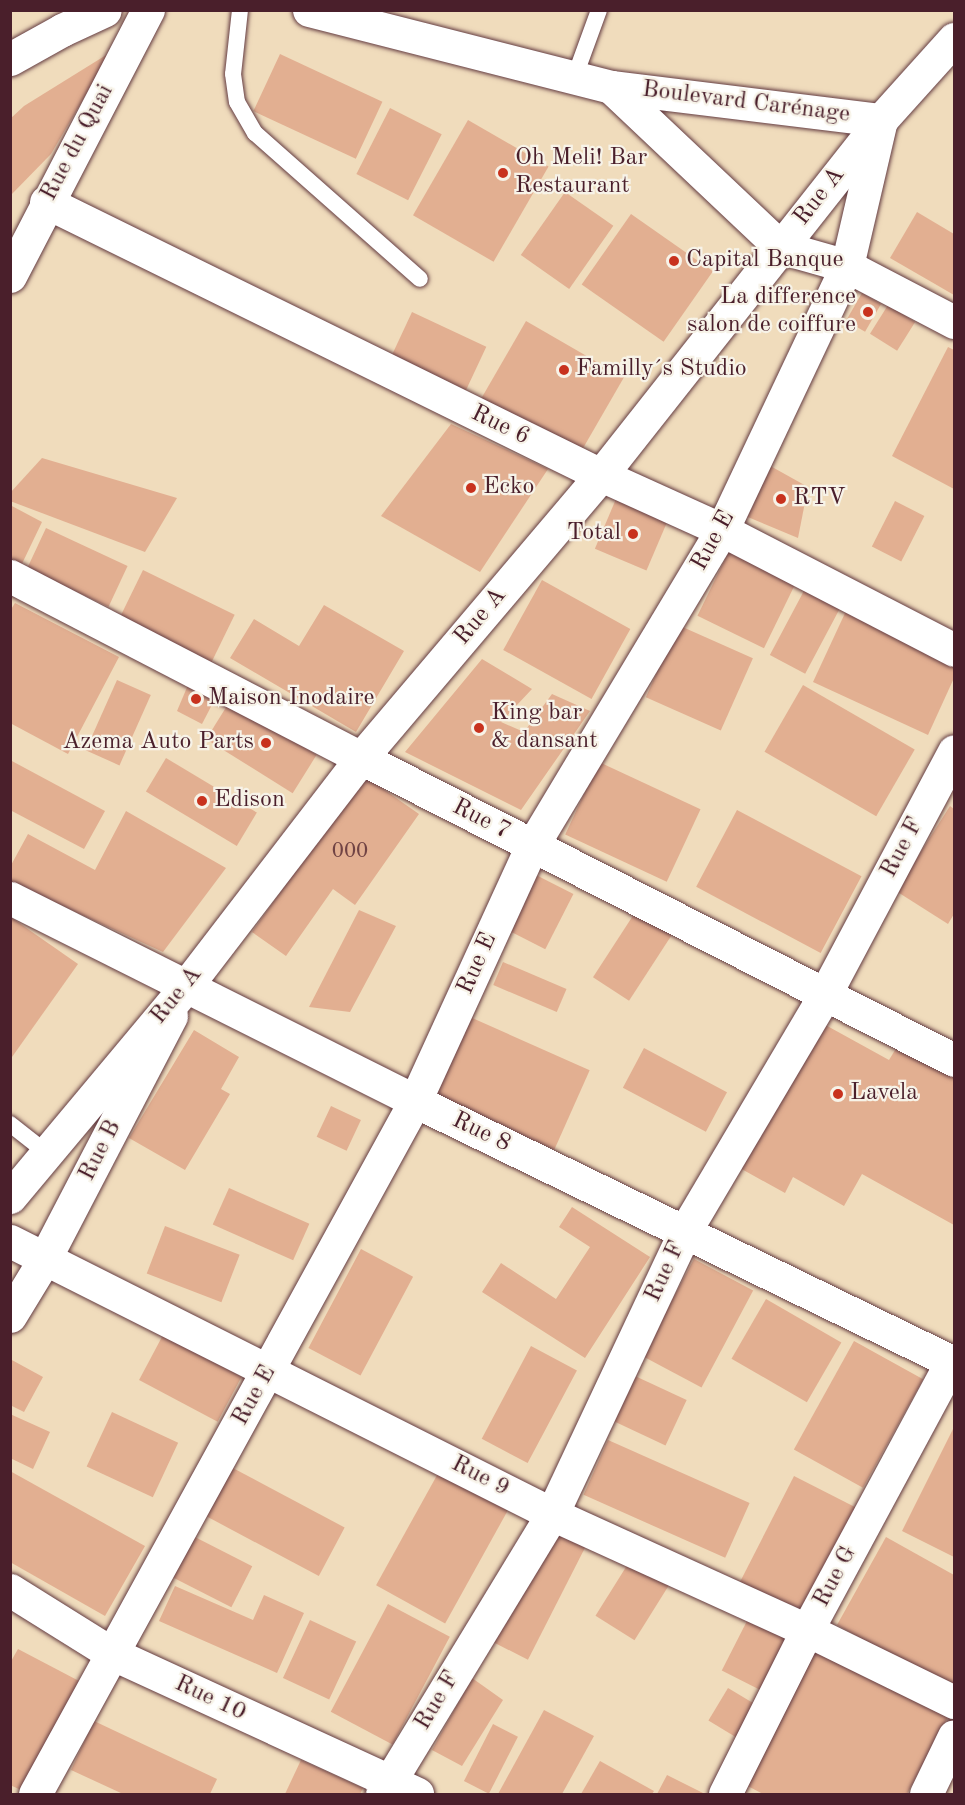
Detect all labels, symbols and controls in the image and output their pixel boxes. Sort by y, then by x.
street label: Boulevard Carénage [640,76,852,130]
street label: Rue du Quai [35,80,121,206]
place label: Oh Meli! Bar Restaurant [515,145,647,201]
street label: Rue A [788,162,852,232]
marker: Oh Meli! Bar Restaurant [496,166,510,180]
place label: Capital Banque [686,247,844,275]
marker: Capital Banque [667,254,681,268]
place label: La difference salon de coiffure [687,284,856,340]
marker: La difference salon de coiffure [861,305,875,319]
place label: Familly´s Studio [576,356,747,384]
marker: Familly´s Studio [557,363,571,377]
street label: Rue 6 [466,400,534,452]
place label: Ecko [483,474,534,502]
marker: Ecko [464,481,478,495]
place label: RTV [793,485,846,513]
marker: RTV [774,492,788,506]
street label: Rue E [686,506,742,576]
place label: Total [567,520,621,548]
marker: Total [626,527,640,541]
street label: Rue A [449,582,513,652]
place label: Maison Inodaire [208,685,375,713]
marker: Maison Inodaire [189,692,203,706]
place label: King bar & dansant [491,700,598,756]
marker: King bar & dansant [472,721,486,735]
place label: Azema Auto Parts [62,729,254,757]
marker: Azema Auto Parts [259,736,273,750]
place label: Edison [214,787,285,815]
street label: Rue 7 [447,793,515,847]
marker: Edison [195,794,209,808]
street label: Rue F [875,813,931,883]
house number: 000 [332,839,368,865]
street label: Rue E [452,929,504,999]
street label: Rue A [145,961,209,1031]
place label: Lavela [850,1080,918,1108]
marker: Lavela [831,1087,845,1101]
street label: Rue 8 [447,1107,515,1159]
street label: Rue B [74,1116,128,1186]
street label: Rue F [639,1237,693,1307]
street label: Rue E [227,1361,283,1431]
street label: Rue 9 [446,1450,514,1504]
street label: Rue G [808,1542,864,1612]
street label: Rue F [409,1666,467,1736]
street label: Rue 10 [170,1670,250,1728]

